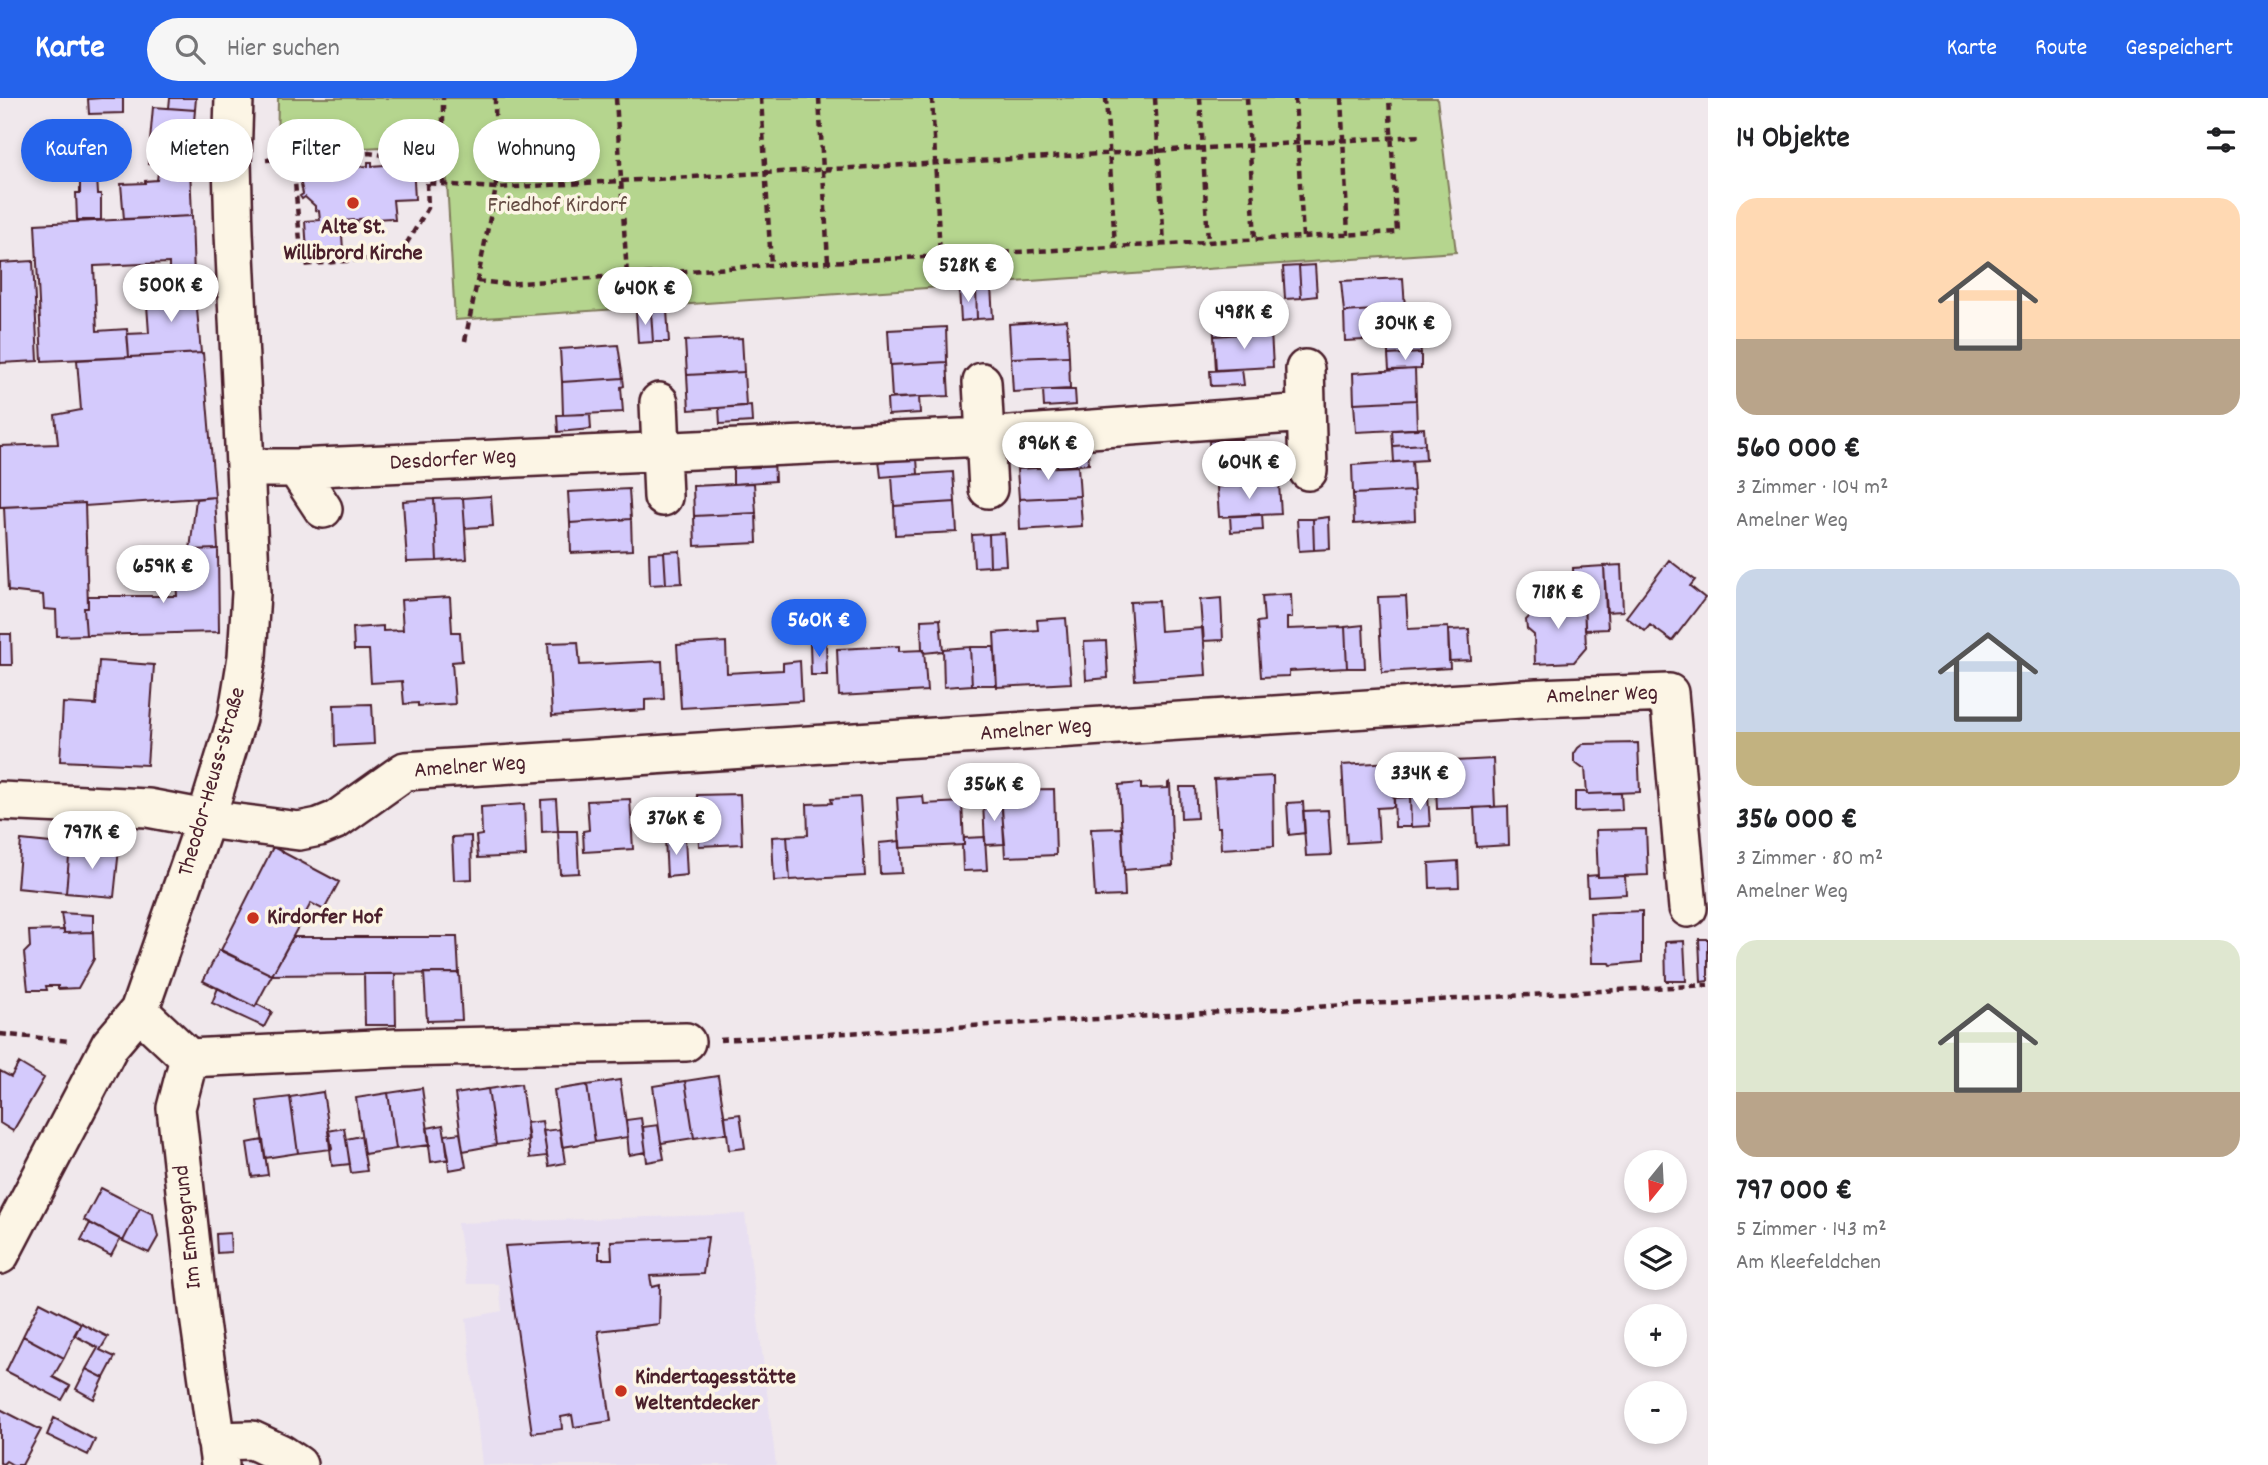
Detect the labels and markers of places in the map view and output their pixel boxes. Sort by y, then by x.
marker: Alte St. Willibrord Kirche [345,195,361,211]
place label: Alte St. Willibrord Kirche [283,212,423,271]
pin: 528K € [911,244,1025,304]
pin: 500K € [114,264,228,324]
pin: 640K € [588,268,702,327]
pin: 498K € [1187,292,1301,351]
pin: 304K € [1348,302,1462,362]
pin: 896K € [991,422,1105,482]
pin: 604K € [1192,442,1306,501]
pin: 659K € [106,546,220,605]
pin: 718K € [1501,572,1615,631]
pin: 560K € [762,600,876,659]
pin: 334K € [1363,752,1477,812]
pin: 356K € [937,764,1051,823]
pin: 376K € [619,798,733,857]
pin: 797K € [35,812,149,871]
place label: Kirdorfer Hof [267,902,383,935]
marker: Kirdorfer Hof [245,910,261,926]
place label: Kindertagesstätte Weltentdecker [635,1362,796,1421]
marker: Kindertagesstätte Weltentdecker [613,1383,629,1399]

